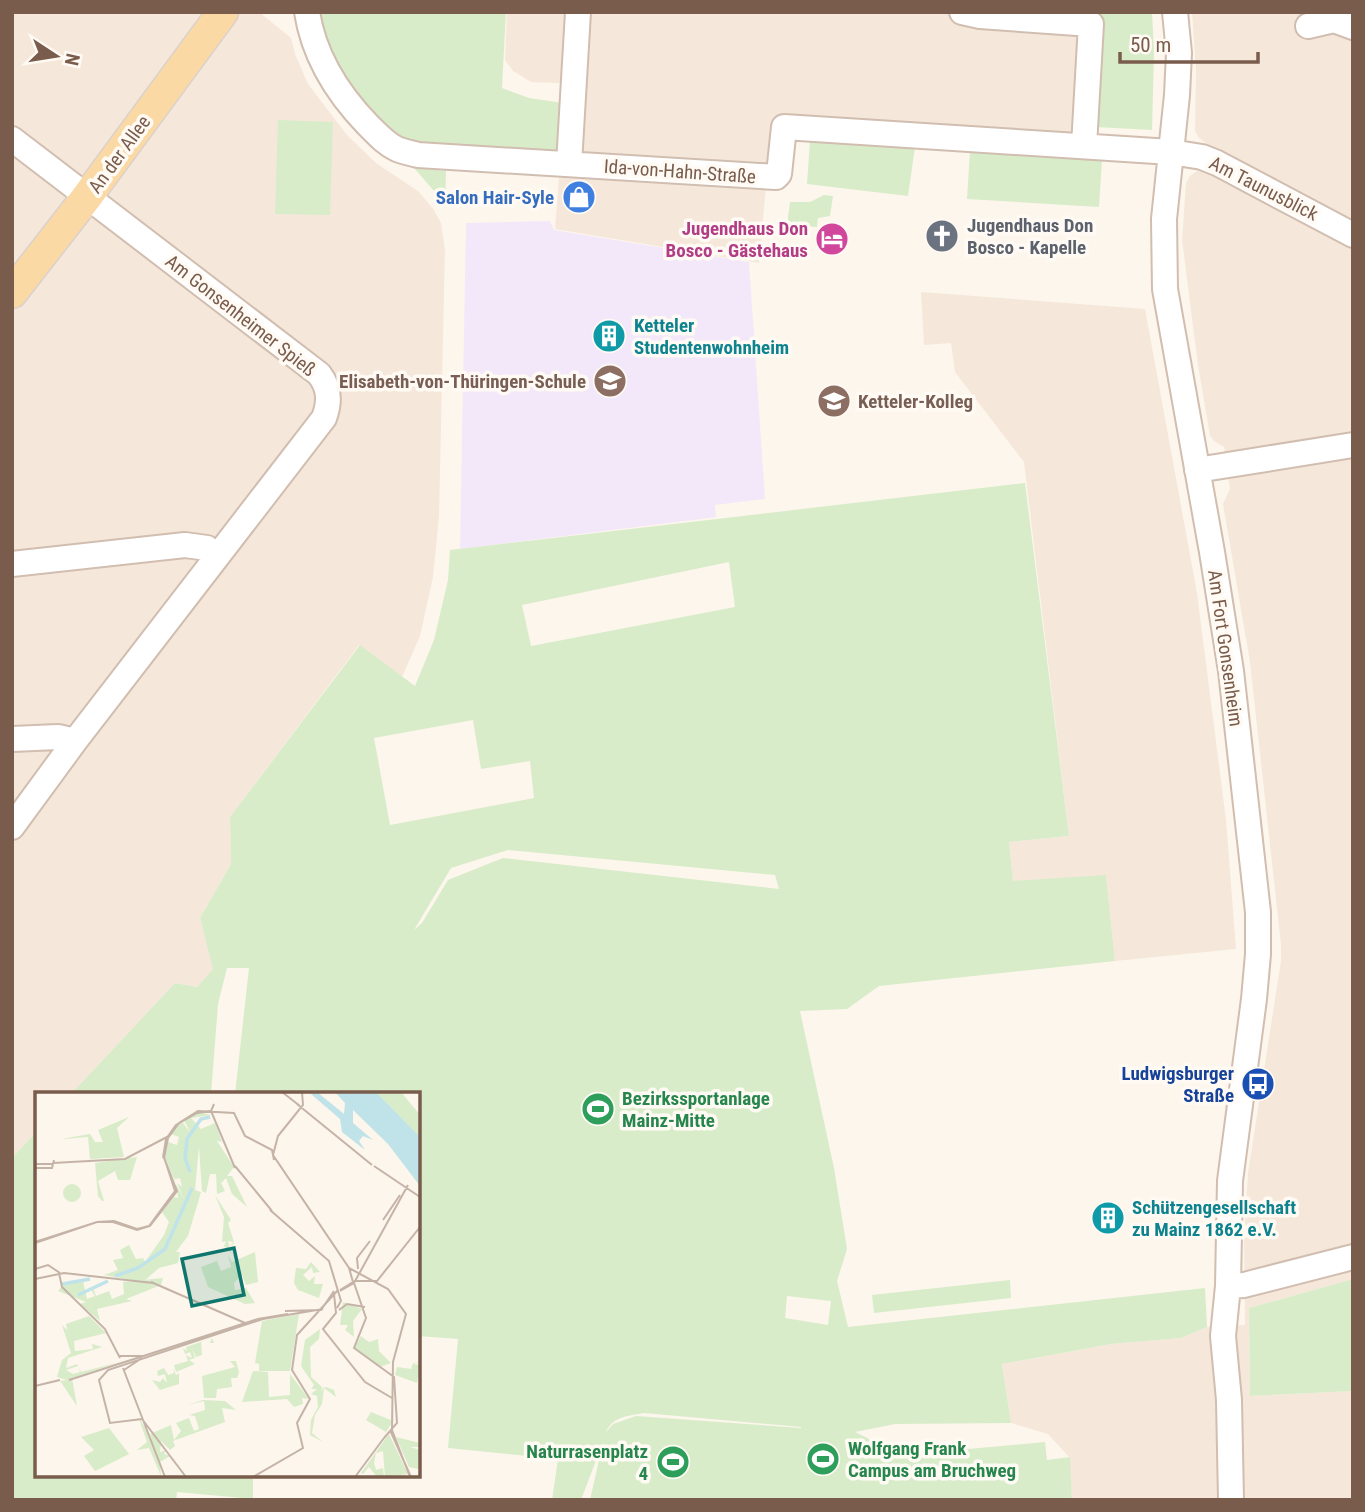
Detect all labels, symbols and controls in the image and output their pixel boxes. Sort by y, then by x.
north arrow [21,21,91,91]
scale bar [1120,21,1258,65]
text: 50 m [1130,33,1171,57]
text: N [60,51,85,68]
street label: An der Allee [84,111,155,198]
street label: Am Taunusblick [1206,151,1322,226]
street label: Ida-von-Hahn-Straße [603,155,757,188]
shop icon: Salon Hair-Syle [560,178,598,216]
place label: Salon Hair-Syle [436,186,554,209]
place label: Jugendhaus Don Bosco - Kapelle [967,214,1093,259]
place label: Jugendhaus Don Bosco - Gästehaus [666,217,808,262]
church icon: Jugendhaus Don Bosco - Kapelle [923,217,961,255]
hotel icon: Jugendhaus Don Bosco - Gästehaus [813,220,851,258]
street label: Am Gonsenheimer Spieß [161,250,321,381]
place label: Ketteler Studentenwohnheim [634,314,789,359]
building icon: Ketteler Studentenwohnheim [590,317,628,355]
school or university icon: Elisabeth-von-Thüringen-Schule [591,362,629,400]
place label: Elisabeth-von-Thüringen-Schule [339,370,586,393]
school or university icon: Ketteler-Kolleg [815,382,853,420]
place label: Ketteler-Kolleg [858,390,973,413]
street label: Am Fort Gonsenheim [1203,568,1248,728]
place label: Ludwigsburger Straße [1121,1062,1234,1107]
bus stop icon: Ludwigsburger Straße [1239,1065,1277,1103]
place label: Bezirkssportanlage Mainz-Mitte [622,1087,770,1132]
sports icon: Bezirkssportanlage Mainz-Mitte [579,1090,617,1128]
inset map [35,1092,420,1477]
place label: Schützengesellschaft zu Mainz 1862 e.V. [1132,1196,1296,1241]
building icon: Schützengesellschaft zu Mainz 1862 e.V. [1089,1199,1127,1237]
place label: Wolfgang Frank Campus am Bruchweg [848,1437,1016,1482]
place label: Naturrasenplatz 4 [526,1440,648,1485]
sports icon: Wolfgang Frank Campus am Bruchweg [804,1440,842,1478]
sports icon: Naturrasenplatz 4 [654,1443,692,1481]

